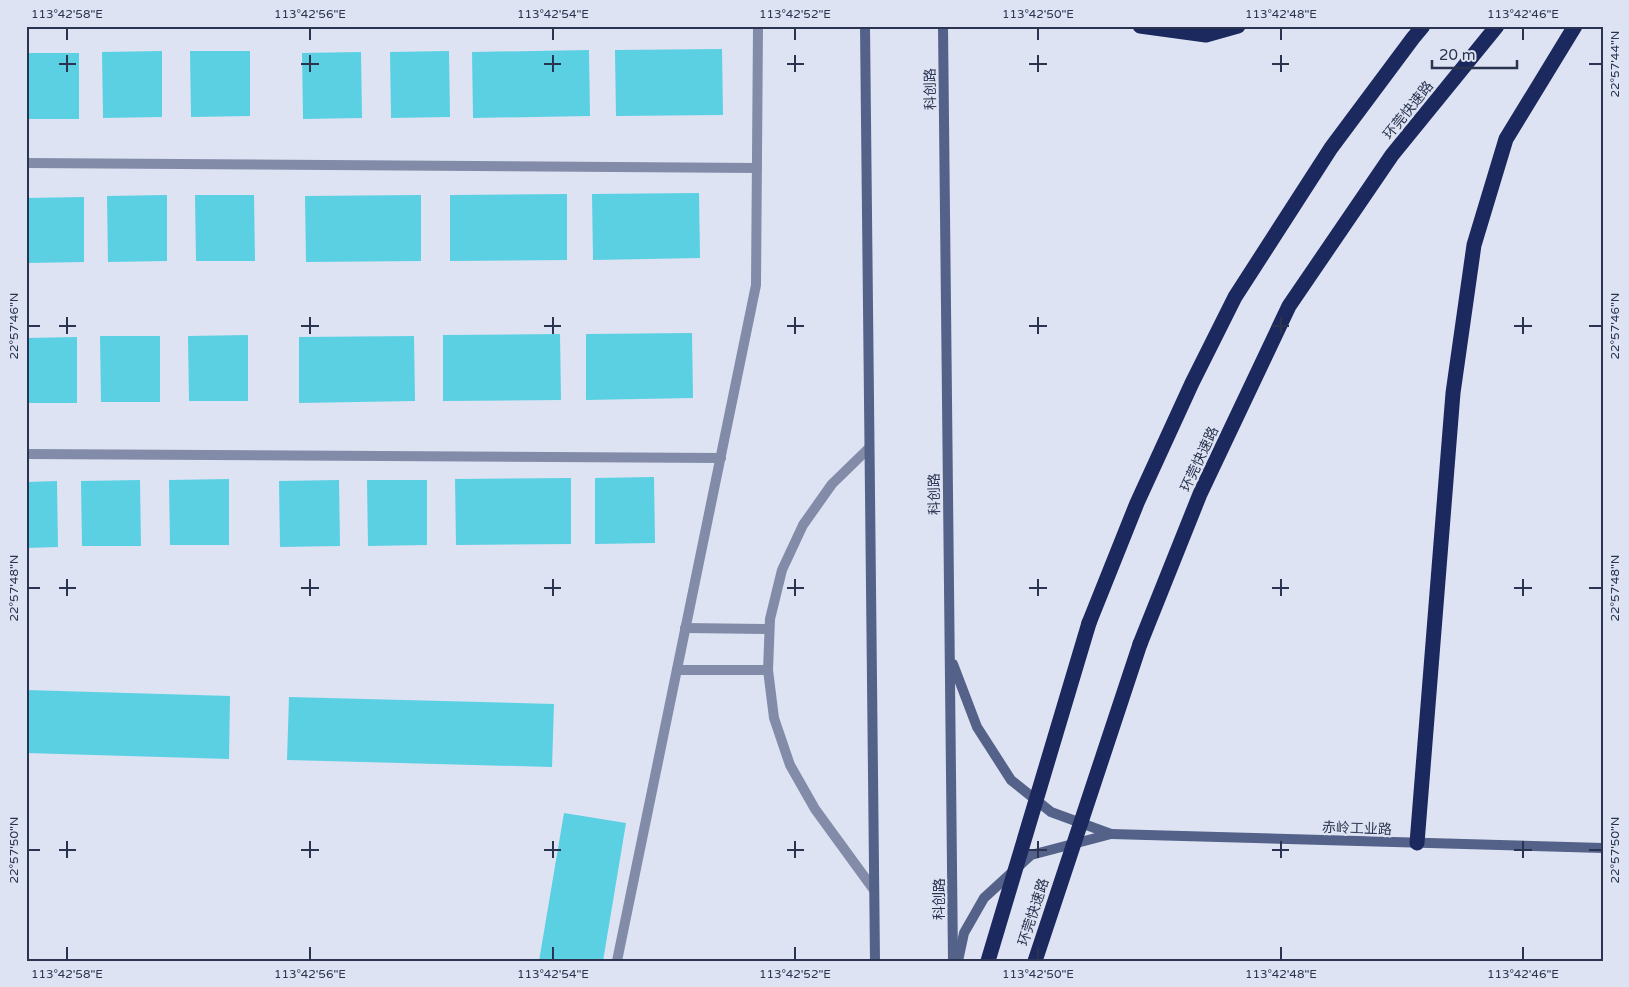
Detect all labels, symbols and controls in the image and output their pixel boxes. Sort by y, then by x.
text: 113°42'58"E [31,7,103,21]
text: 113°42'56"E [274,7,346,21]
text: 113°42'54"E [517,7,589,21]
text: 113°42'52"E [759,7,831,21]
text: 113°42'50"E [1002,7,1074,21]
text: 113°42'48"E [1245,7,1317,21]
text: 113°42'46"E [1487,7,1559,21]
text: 22°57'44"N [1608,31,1622,98]
scale bar [1432,38,1516,70]
text: 20 m [1439,46,1476,64]
street label: 科创路 [922,68,939,110]
street label: 环莞快速路 [1380,78,1437,143]
text: 22°57'46"N [7,293,21,360]
text: 22°57'46"N [1608,293,1622,360]
street label: 环莞快速路 [1177,424,1222,495]
street label: 科创路 [926,473,943,515]
text: 22°57'48"N [7,555,21,622]
text: 22°57'48"N [1608,555,1622,622]
text: 22°57'50"N [7,817,21,884]
text: 22°57'50"N [1608,817,1622,884]
street label: 赤岭工业路 [1322,819,1392,838]
street label: 环莞快速路 [1015,876,1052,948]
street label: 科创路 [931,878,948,920]
text: 113°42'58"E [31,967,103,981]
text: 113°42'56"E [274,967,346,981]
text: 113°42'54"E [517,967,589,981]
text: 113°42'52"E [759,967,831,981]
text: 113°42'50"E [1002,967,1074,981]
text: 113°42'48"E [1245,967,1317,981]
text: 113°42'46"E [1487,967,1559,981]

